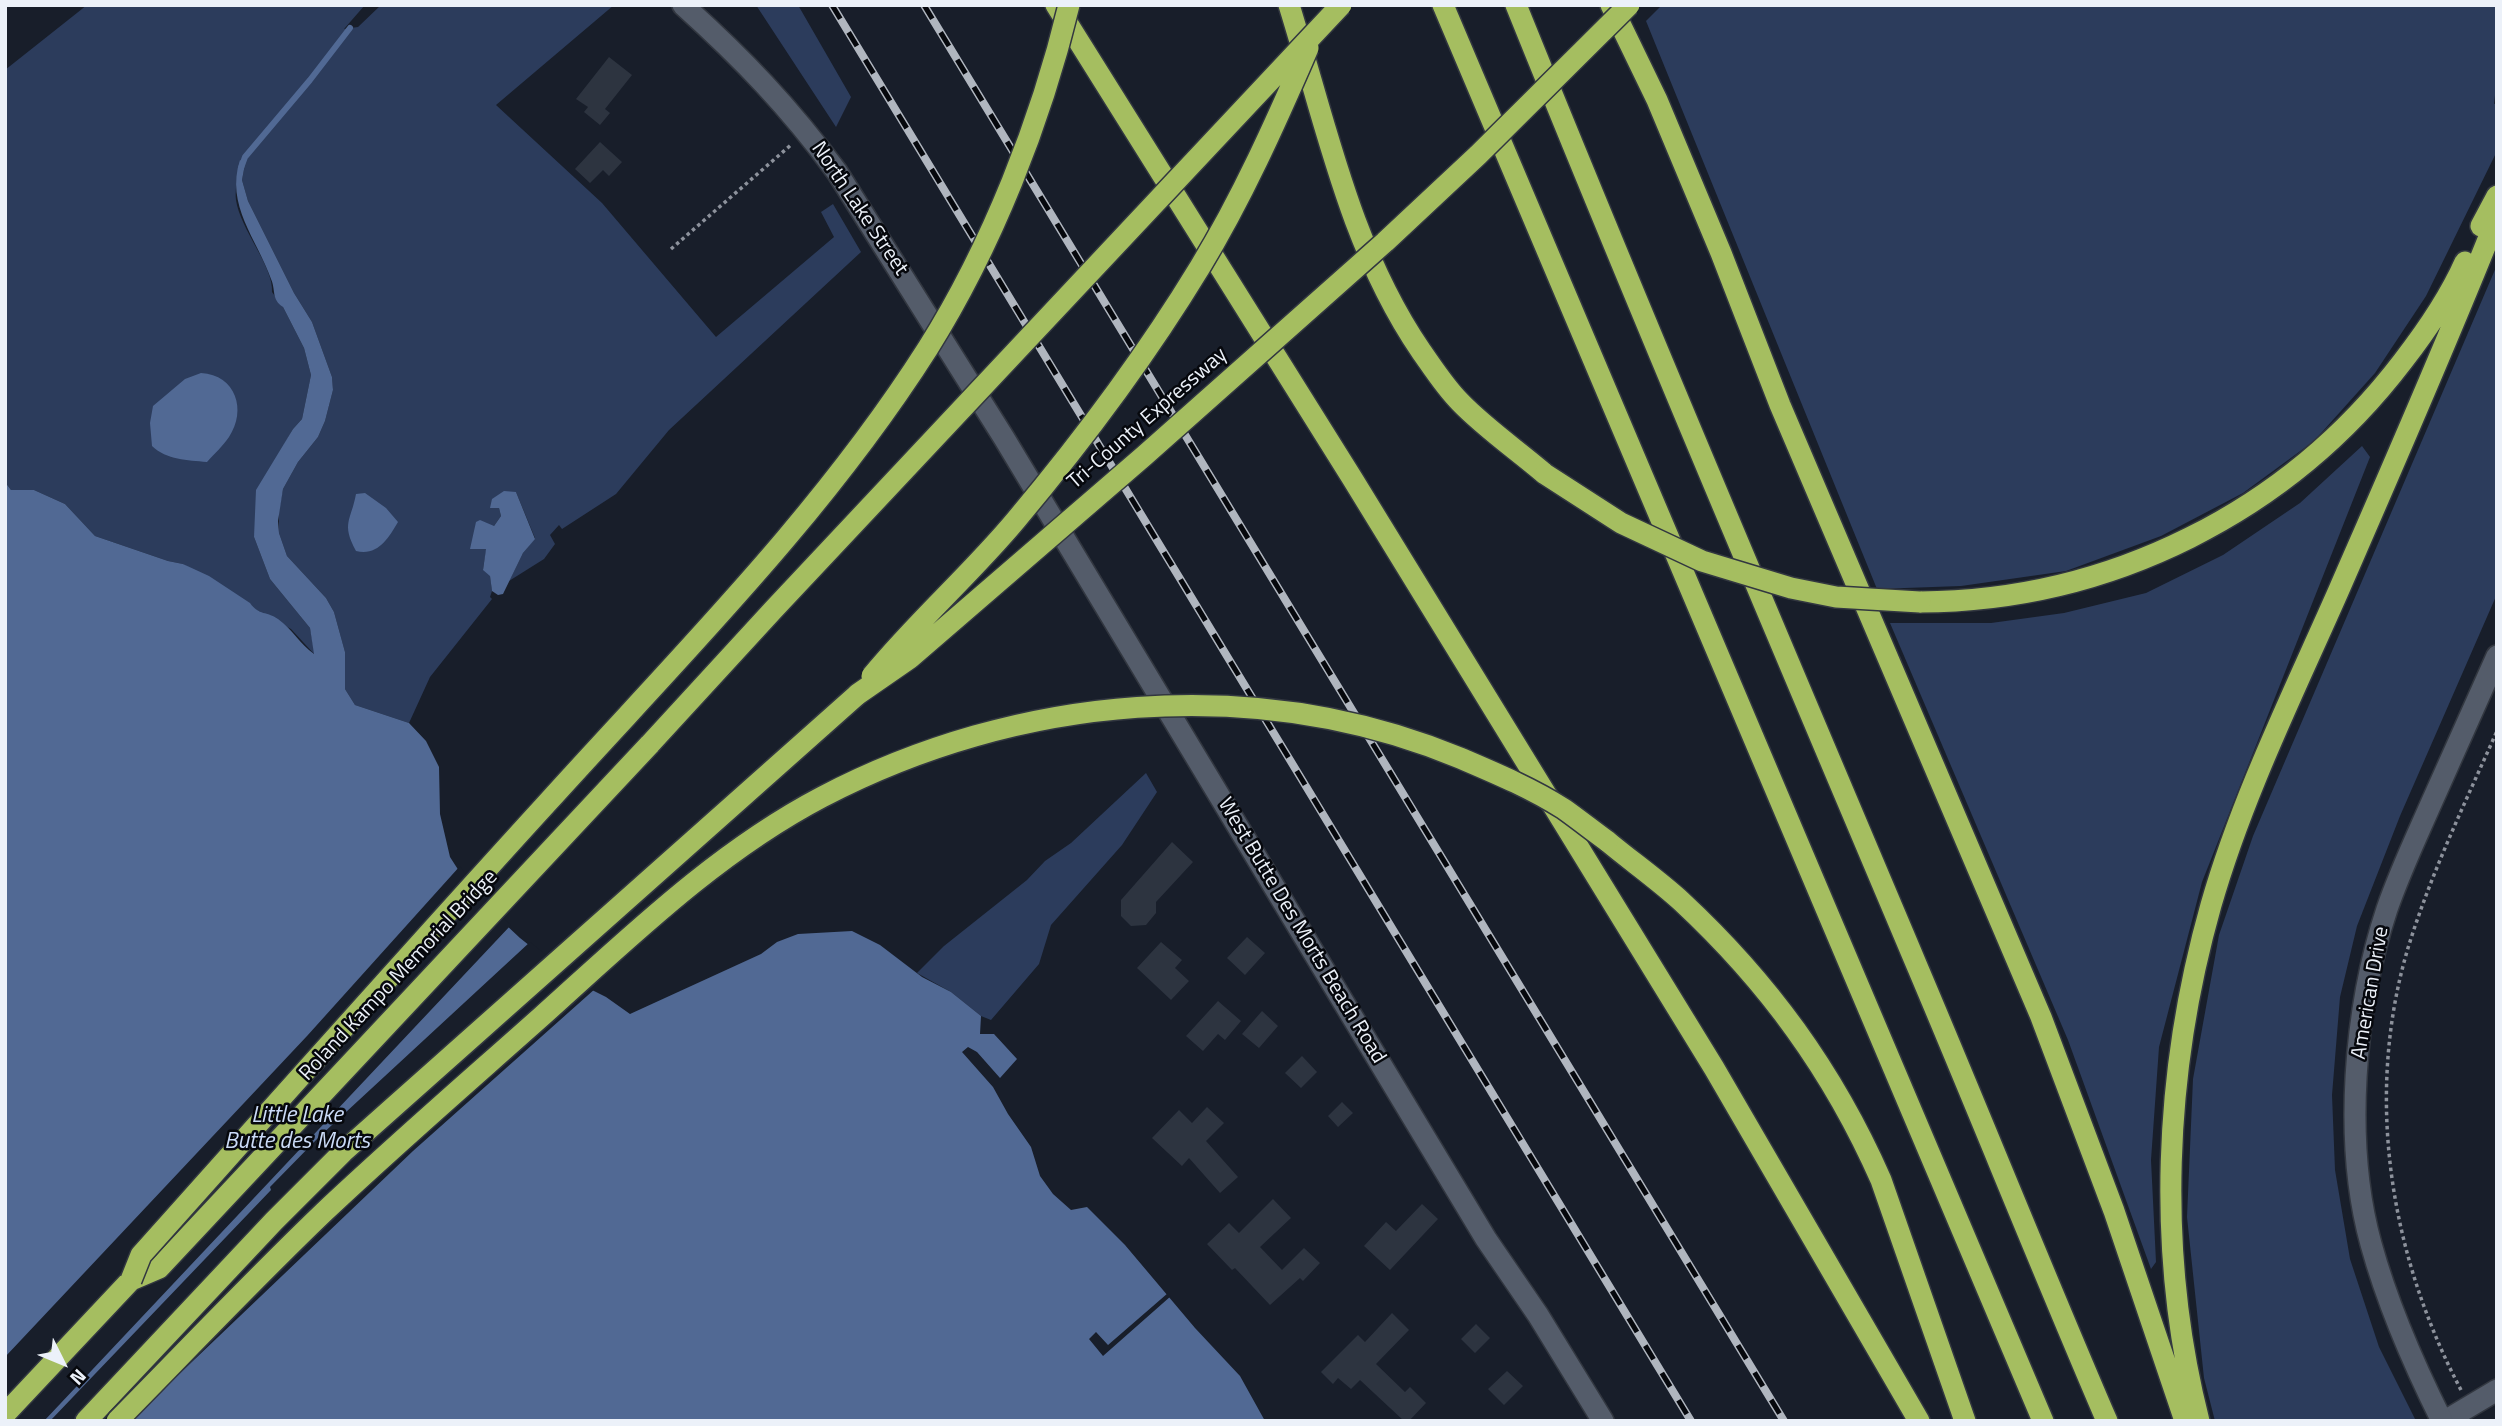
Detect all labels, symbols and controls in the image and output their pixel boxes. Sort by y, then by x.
street label: North Lake Street [805,138,913,280]
street label: Tri-County Expressway [1063,343,1233,495]
street label: West Butte Des Morts Beach Road [1212,794,1390,1068]
street label: Roland Kampo Memorial Bridge [295,865,503,1087]
street label: American Drive [2347,925,2395,1061]
water label: Little Lake Butte des Morts [224,1102,370,1156]
north arrow [28,1328,98,1398]
text: N [64,1363,94,1392]

